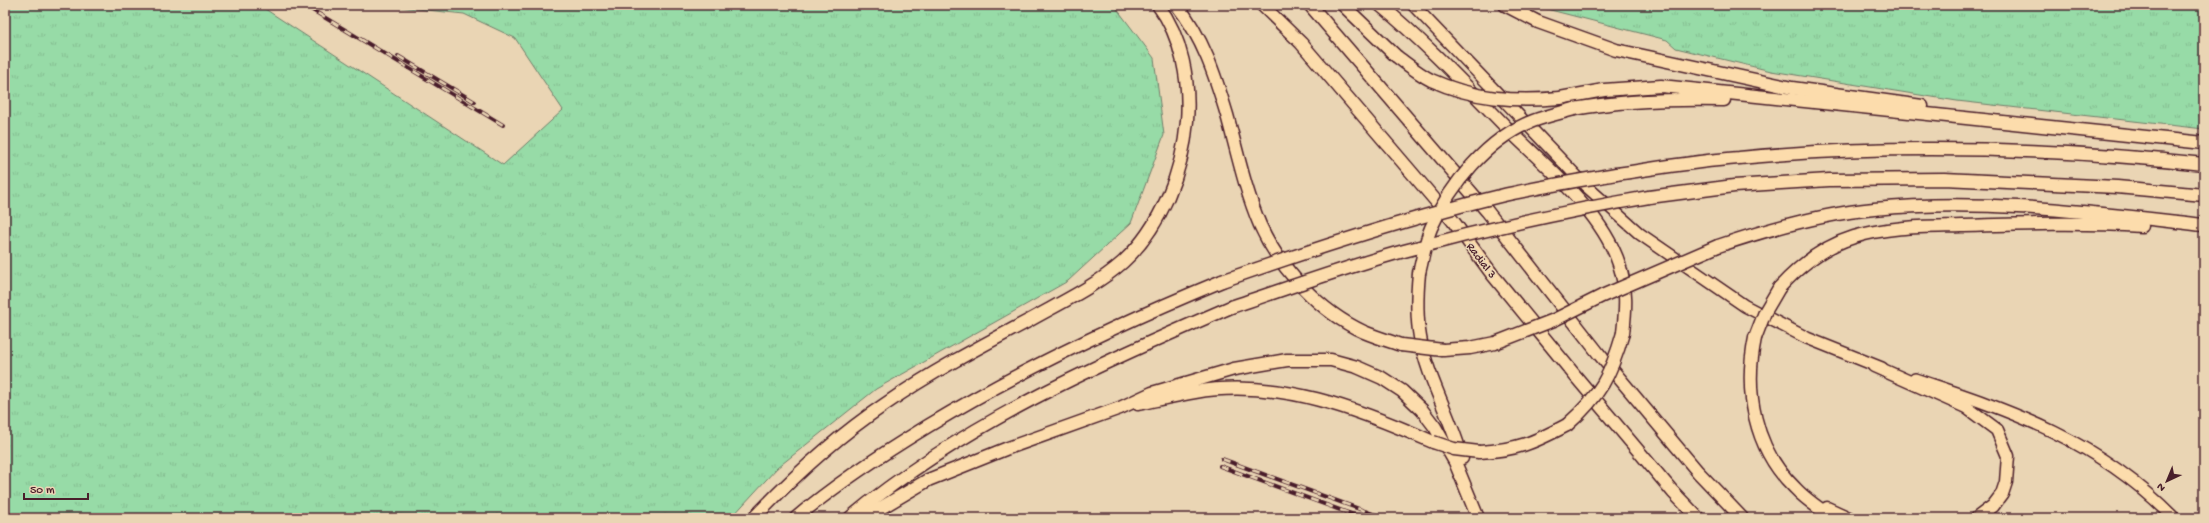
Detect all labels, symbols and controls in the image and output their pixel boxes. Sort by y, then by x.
street label: Radial 3 [1462,241,1498,282]
north arrow [2147,461,2187,501]
scale bar [24,475,88,501]
text: N [2155,480,2168,494]
text: 50 m [30,484,55,498]

